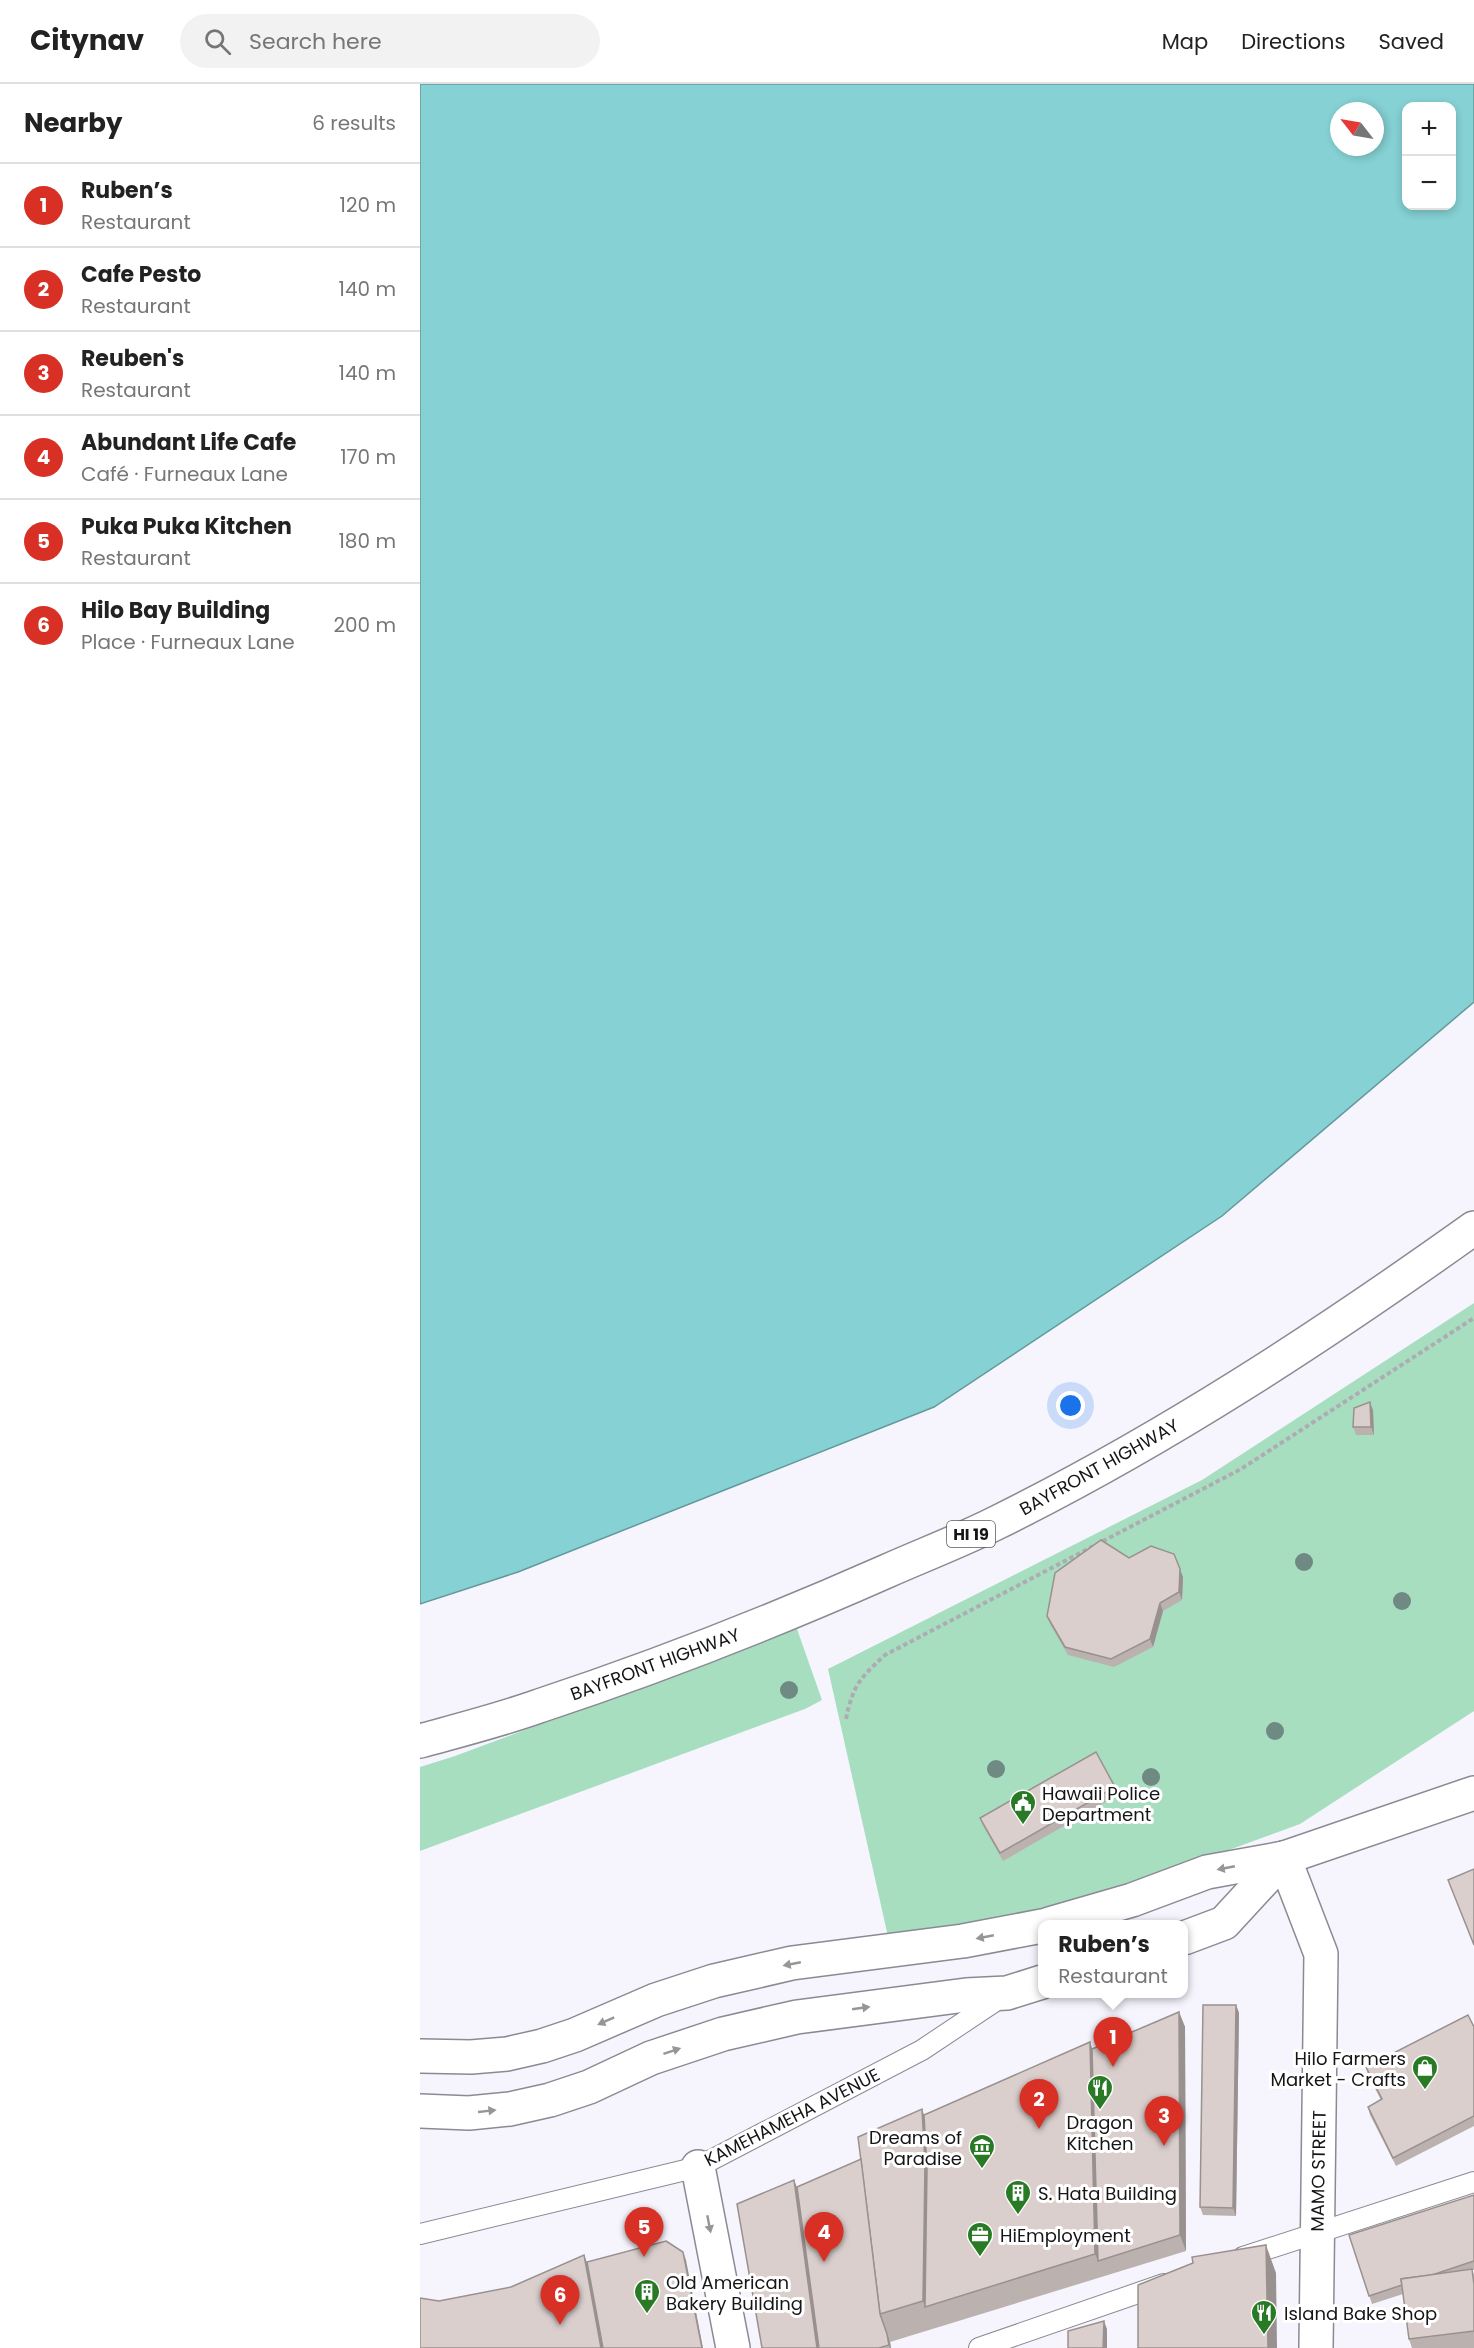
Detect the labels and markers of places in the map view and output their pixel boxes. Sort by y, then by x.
place label: Hawaii Police Department [1042,1781,1160,1827]
public building icon: Hawaii Police Department [1008,1788,1038,1826]
pin: 1 [1094,2018,1132,2067]
place label: Hilo Farmers Market - Crafts [1270,2046,1406,2092]
shop icon: Hilo Farmers Market - Crafts [1410,2053,1440,2091]
restaurant icon: Dragon Kitchen [1085,2073,1115,2111]
pin: 2 [1020,2080,1058,2129]
pin: 3 [1144,2096,1184,2146]
place label: Dragon Kitchen [1067,2110,1133,2156]
place label: Dreams of Paradise [869,2125,962,2171]
museum icon: Dreams of Paradise [967,2132,997,2170]
building icon: S. Hata Building [1003,2178,1033,2216]
place label: S. Hata Building [1038,2181,1177,2206]
pin: 5 [624,2208,664,2257]
pin: 4 [804,2212,844,2262]
office icon: HiEmployment [965,2220,995,2258]
place label: HiEmployment [1000,2223,1131,2248]
place label: Old American Bakery Building [666,2270,803,2316]
pin: 6 [540,2276,580,2325]
building icon: Old American Bakery Building [632,2277,662,2315]
restaurant icon: Island Bake Shop [1249,2298,1279,2336]
place label: Island Bake Shop [1284,2301,1437,2326]

